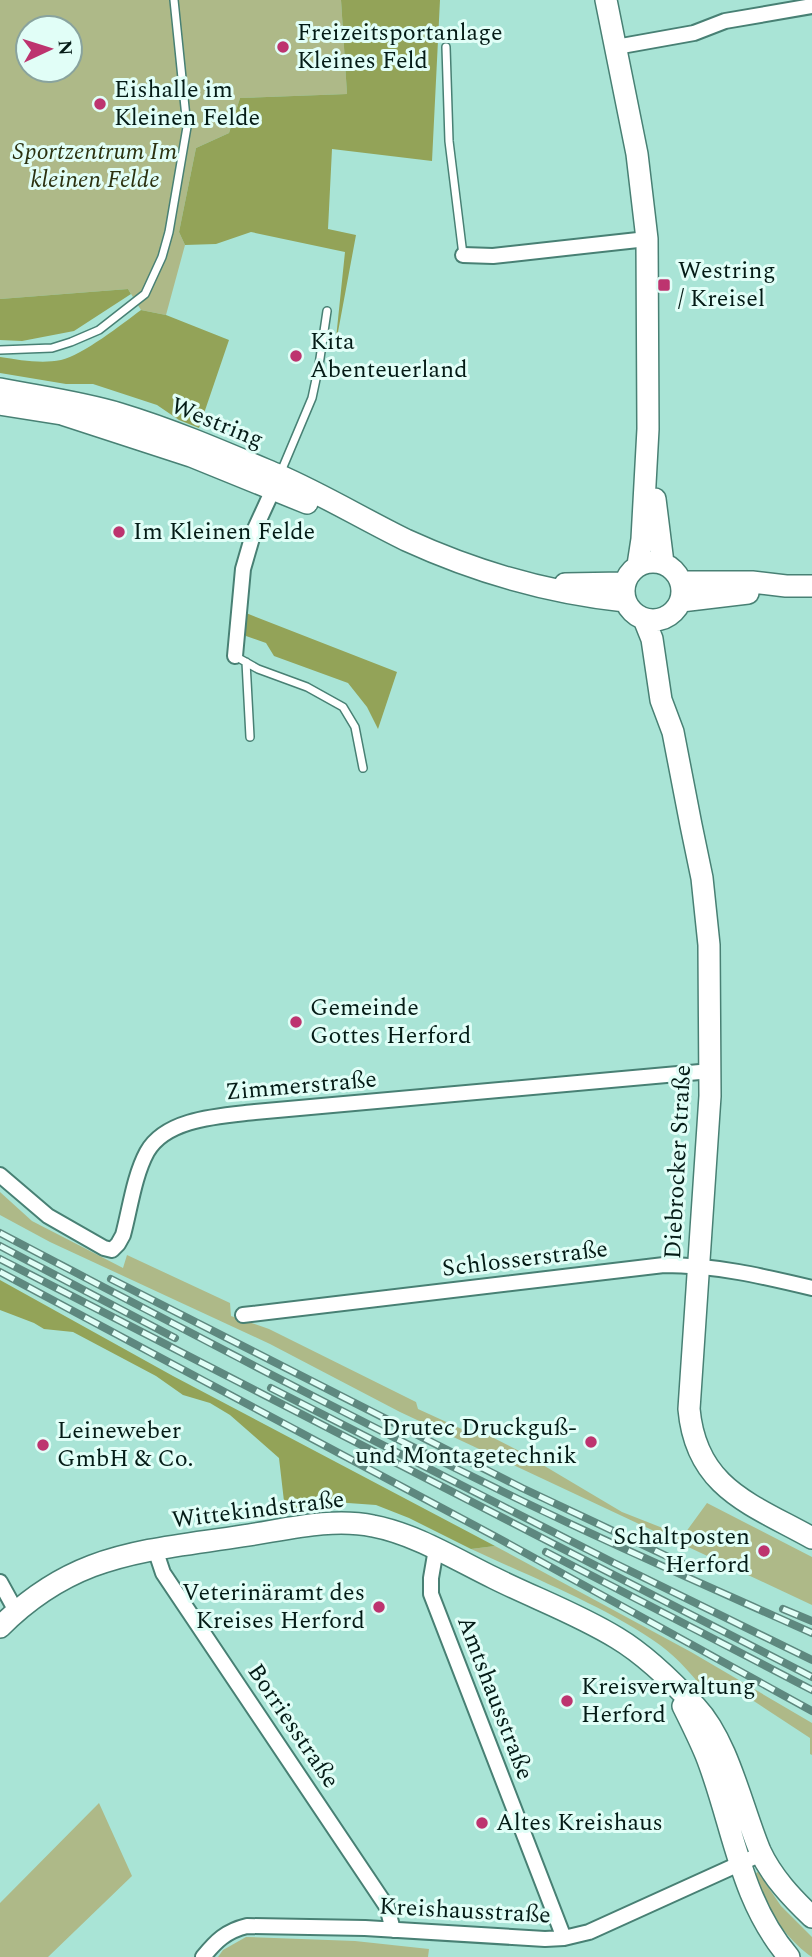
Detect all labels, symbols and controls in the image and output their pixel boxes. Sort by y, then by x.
north arrow [14,14,84,84]
place label: Freizeitsportanlage Kleines Feld [297,15,503,79]
text: N [49,39,79,57]
marker: Freizeitsportanlage Kleines Feld [275,39,291,55]
place label: Eishalle im Kleinen Felde [114,72,260,136]
marker: Eishalle im Kleinen Felde [92,96,108,112]
park label: Sportzentrum Im kleinen Felde [13,134,178,198]
place label: Westring / Kreisel [678,253,776,317]
marker: Westring / Kreisel [656,277,672,293]
place label: Kita Abenteuerland [310,324,468,388]
marker: Kita Abenteuerland [288,348,304,364]
street label: Westring [165,388,269,458]
place label: Im Kleinen Felde [133,514,315,550]
marker: Im Kleinen Felde [111,524,127,540]
place label: Gemeinde Gottes Herford [310,990,471,1054]
marker: Gemeinde Gottes Herford [288,1014,304,1030]
street label: Zimmerstraße [224,1061,378,1111]
street label: Diebrocker Straße [655,1064,701,1260]
street label: Schlosserstraße [440,1231,610,1287]
place label: Drutec Druckguß- und Montagetechnik [355,1410,577,1474]
place label: Leineweber GmbH & Co. [57,1413,194,1477]
marker: Drutec Druckguß- und Montagetechnik [583,1434,599,1450]
marker: Leineweber GmbH & Co. [35,1437,51,1453]
street label: Wittekindstraße [170,1482,346,1538]
place label: Schaltposten Herford [613,1519,750,1583]
marker: Schaltposten Herford [756,1543,772,1559]
place label: Veterinäramt des Kreises Herford [182,1575,365,1639]
marker: Veterinäramt des Kreises Herford [371,1599,387,1615]
street label: Amtshausstraße [447,1611,543,1785]
street label: Borriesstraße [238,1656,348,1796]
place label: Kreisverwaltung Herford [581,1669,756,1733]
marker: Kreisverwaltung Herford [559,1693,575,1709]
place label: Altes Kreishaus [496,1805,663,1841]
marker: Altes Kreishaus [474,1815,490,1831]
street label: Kreishausstraße [378,1889,552,1933]

